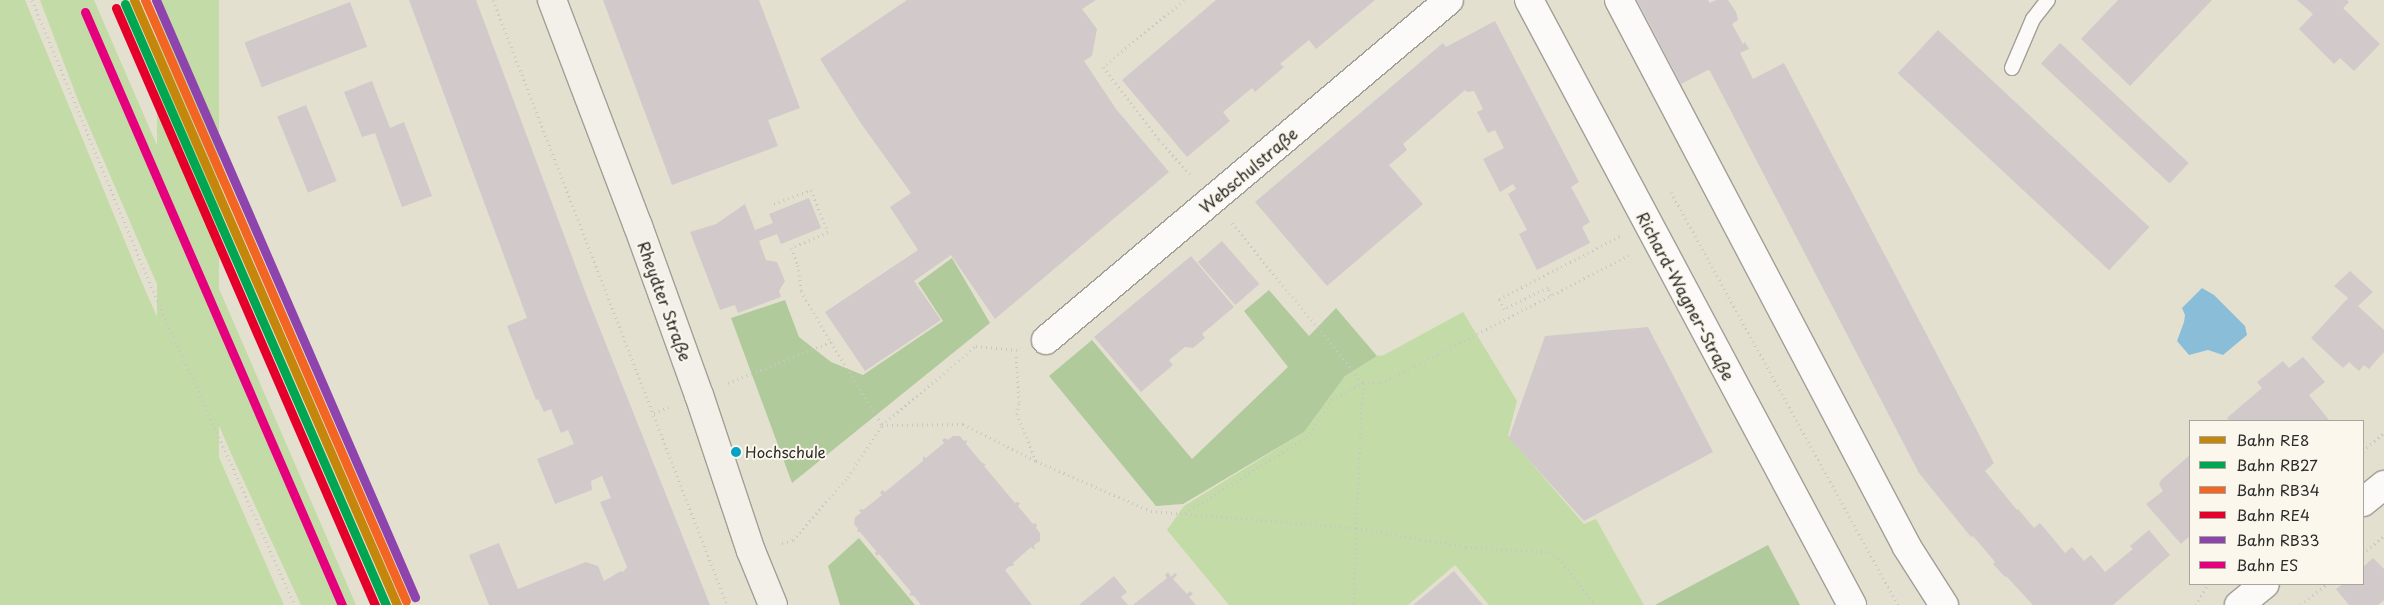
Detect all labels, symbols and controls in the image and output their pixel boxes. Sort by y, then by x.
street label: Webschulstraße [1195,123,1301,217]
street label: Richard-Wagner-Straße [1633,208,1739,384]
street label: Rheydter Straße [634,238,696,364]
legend [2189,420,2364,585]
text: Bahn RE8 [2236,428,2309,451]
place label: Hochschule [745,443,826,461]
marker: Hochschule [731,447,741,457]
text: Bahn RB27 [2236,453,2318,476]
text: Bahn RB34 [2236,478,2320,501]
text: Bahn RE4 [2236,503,2310,526]
text: Bahn RB33 [2236,528,2319,551]
text: Bahn ES [2236,553,2298,576]

